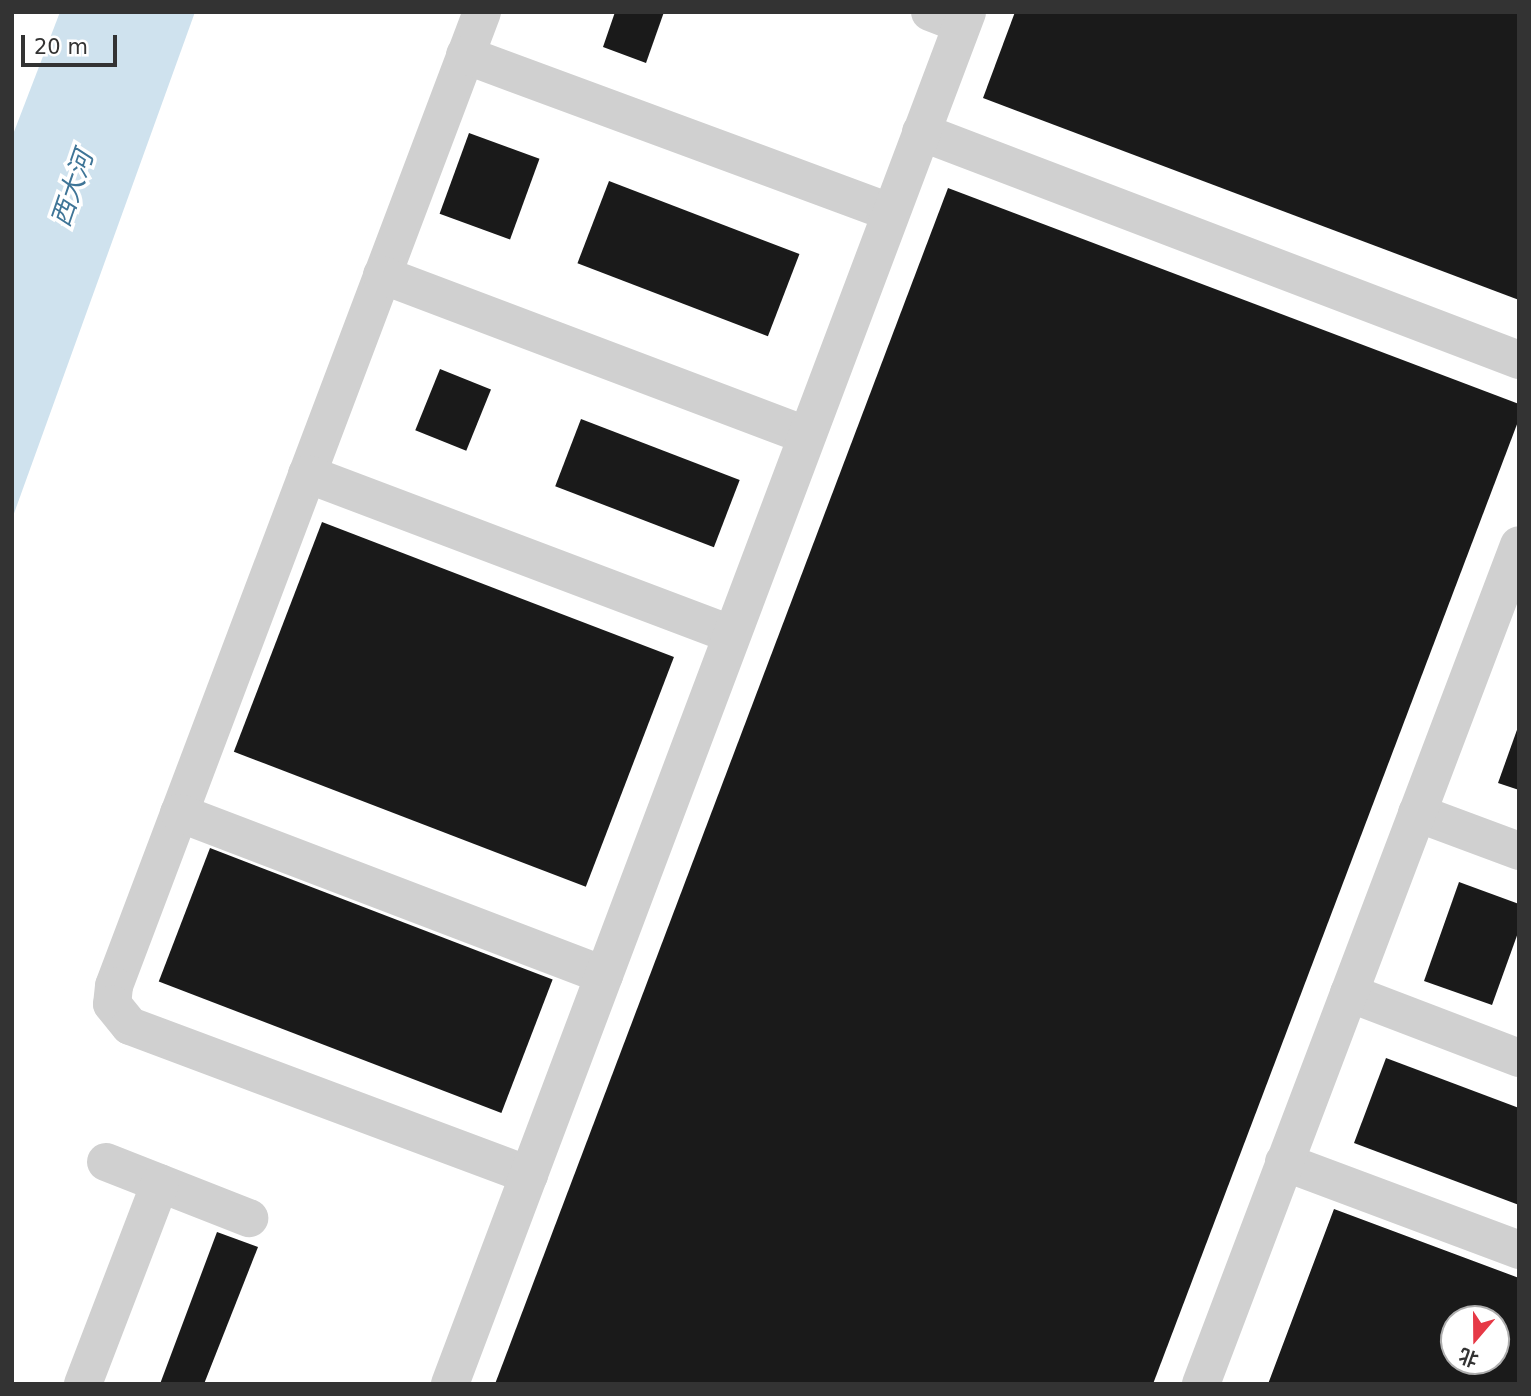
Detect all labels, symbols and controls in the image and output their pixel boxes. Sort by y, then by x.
scale bar [24,21,121,65]
text: 20 m [34,35,88,59]
water label: 西大河 [46,147,100,231]
north arrow [1440,1305,1510,1375]
text: 北 [1456,1344,1481,1371]

